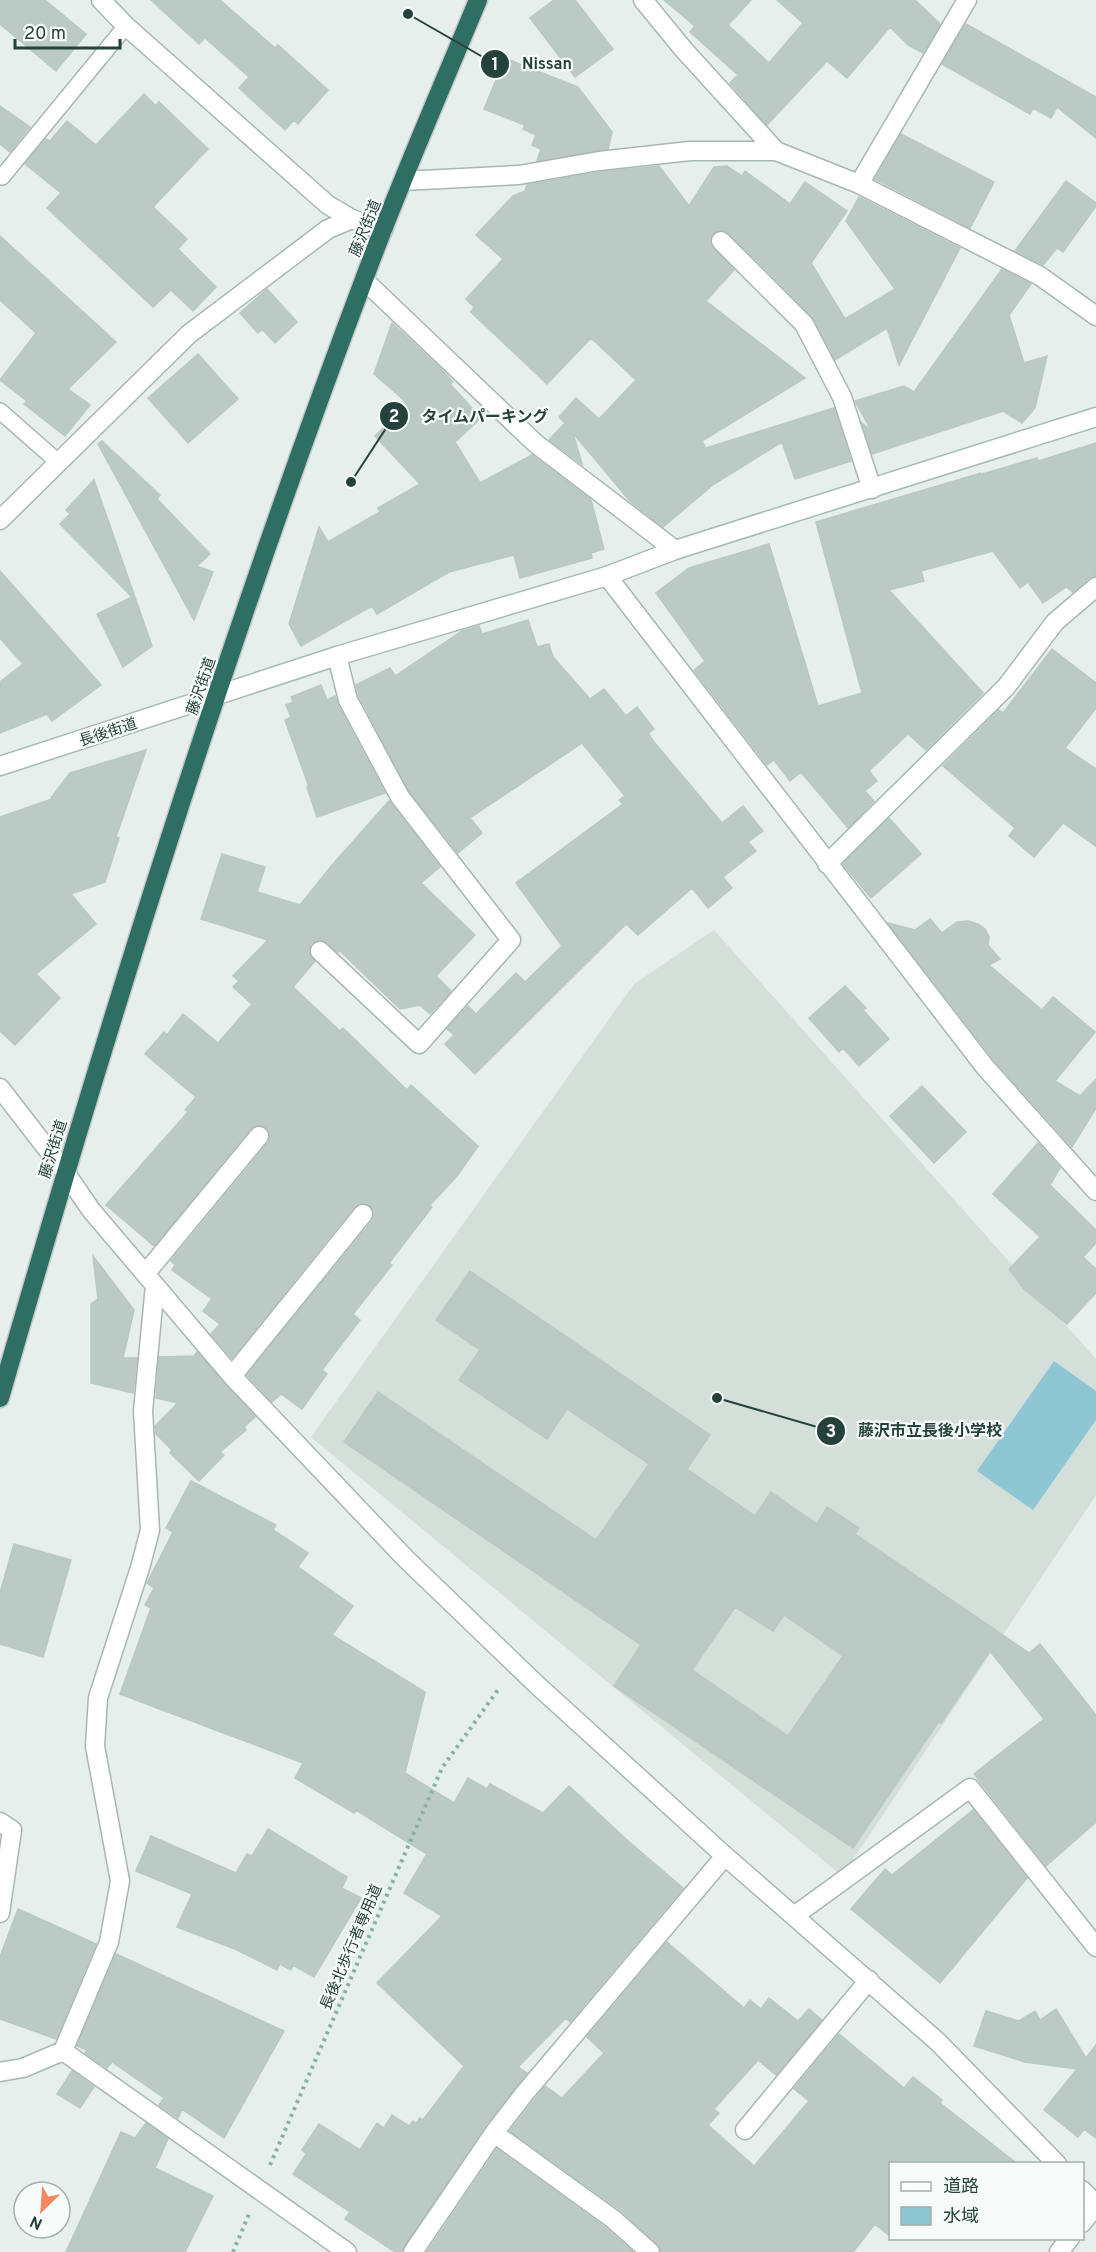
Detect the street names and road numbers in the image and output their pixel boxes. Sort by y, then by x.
street label: 藤沢街道 [346,197,386,260]
street label: 藤沢街道 [184,655,221,718]
street label: 長後街道 [77,715,140,752]
street label: 藤沢街道 [37,1118,72,1181]
street label: 長後北歩行者専用道 [316,1881,388,2013]

